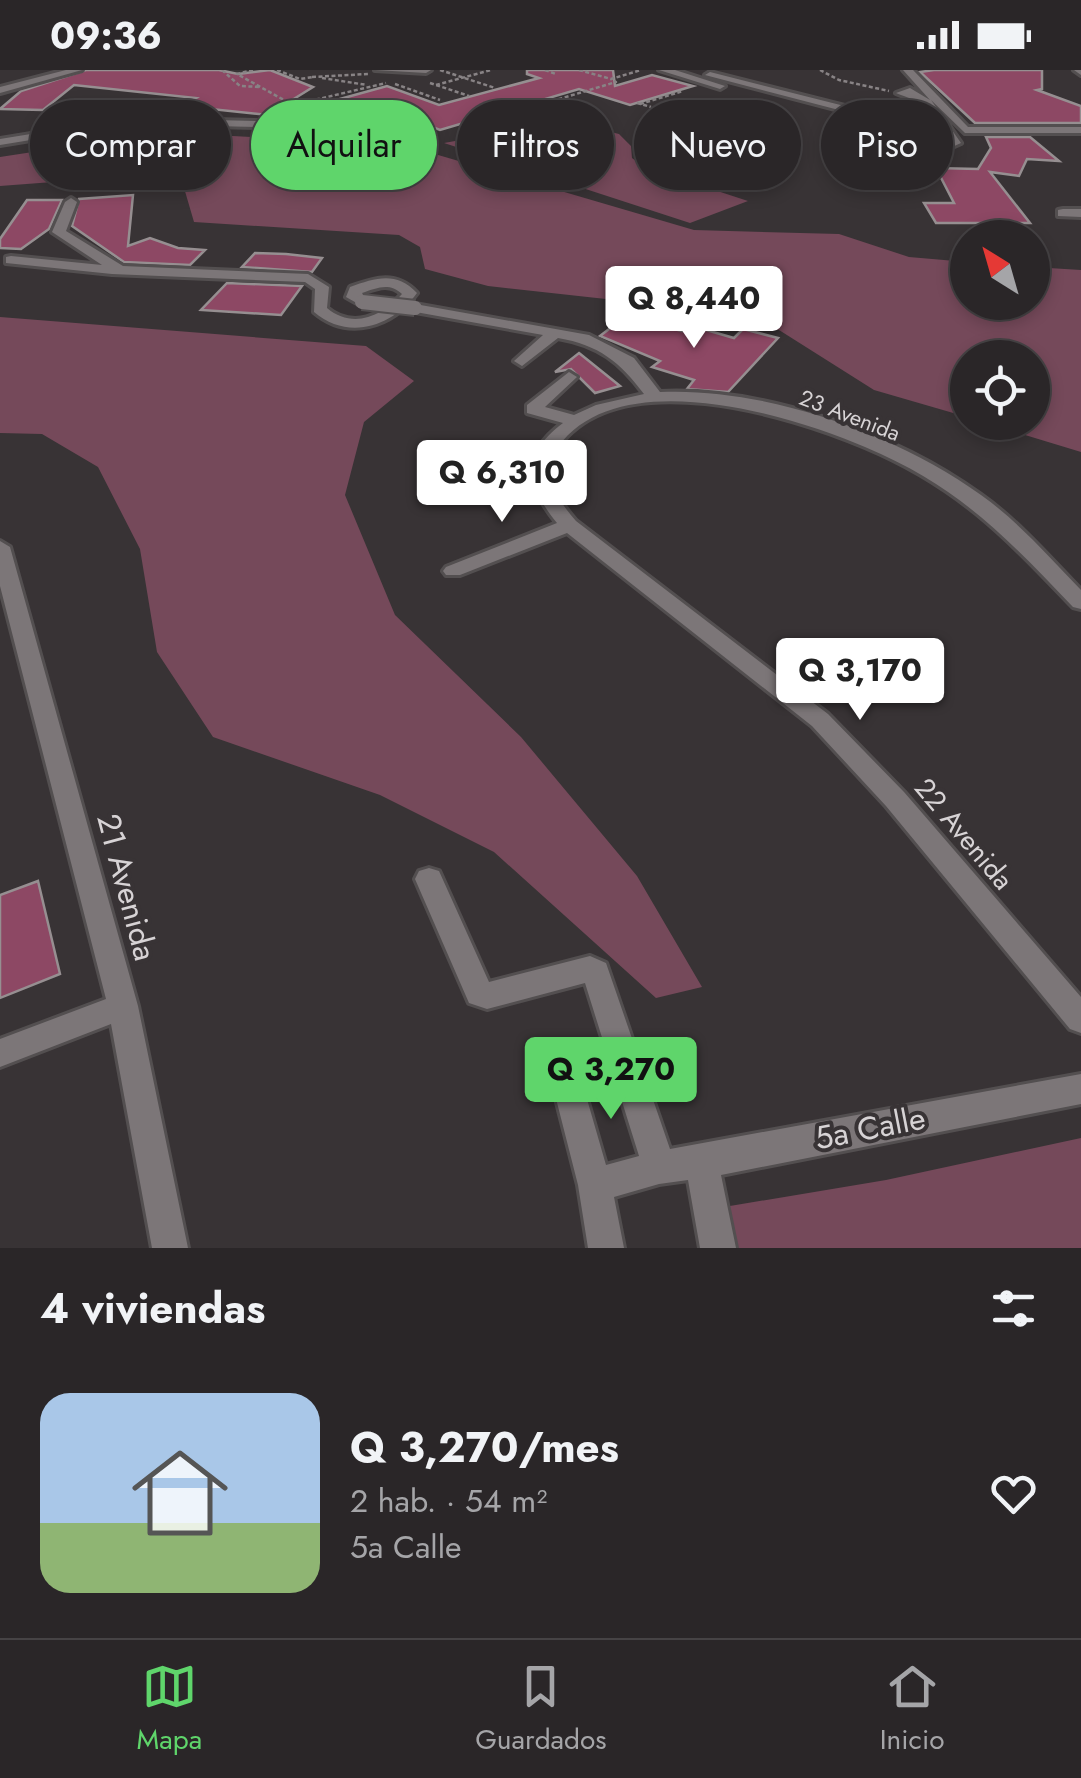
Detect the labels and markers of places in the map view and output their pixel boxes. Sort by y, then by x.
pin: Q 8,440 [602,266,786,351]
pin: Q 6,310 [410,440,594,525]
pin: Q 3,170 [768,638,952,723]
pin: Q 3,270 [519,1037,703,1122]

